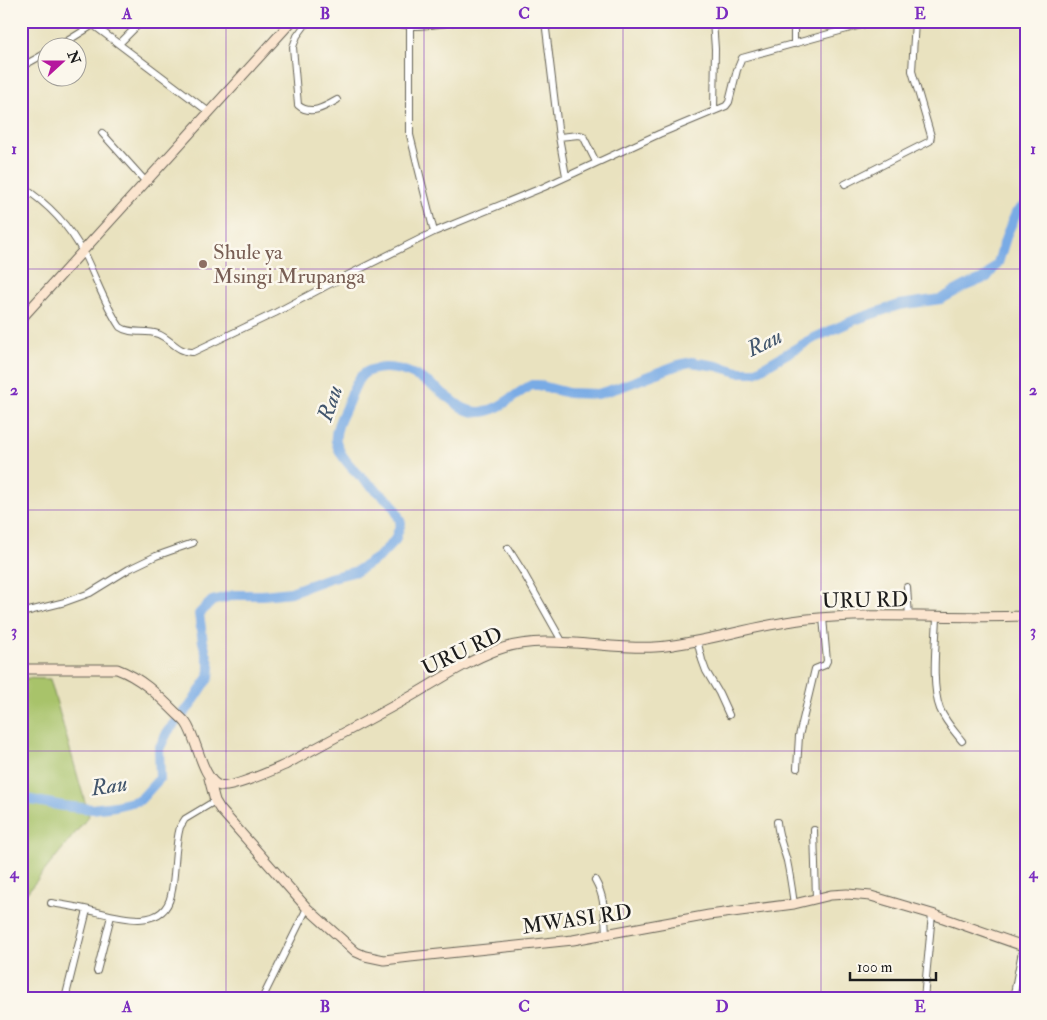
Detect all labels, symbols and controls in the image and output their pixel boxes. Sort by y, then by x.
text: A [121,4,133,24]
text: B [320,4,330,24]
text: C [518,4,530,24]
text: D [715,4,729,24]
text: E [914,4,926,24]
north arrow [38,38,88,88]
text: N [63,48,84,67]
text: 1 [11,139,17,159]
text: 1 [1030,139,1036,159]
place label: Shule ya Msingi Mrupanga [213,239,366,290]
marker: Shule ya Msingi Mrupanga [197,258,209,270]
water label: Rau [741,322,787,364]
text: 2 [10,380,18,400]
text: 2 [1029,380,1037,400]
water label: Rau [310,382,349,426]
street label: URU RD [822,586,908,615]
text: 3 [11,621,17,641]
street label: URU RD [417,621,507,682]
text: 3 [1030,621,1036,641]
water label: Rau [88,770,129,803]
text: 4 [9,863,20,883]
text: 4 [1028,863,1039,883]
street label: MWASI RD [520,898,634,941]
scale bar [850,950,936,982]
text: 100 m [857,958,893,977]
text: A [121,997,133,1017]
text: B [320,997,330,1017]
text: C [518,997,530,1017]
text: D [715,997,729,1017]
text: E [914,997,926,1017]

